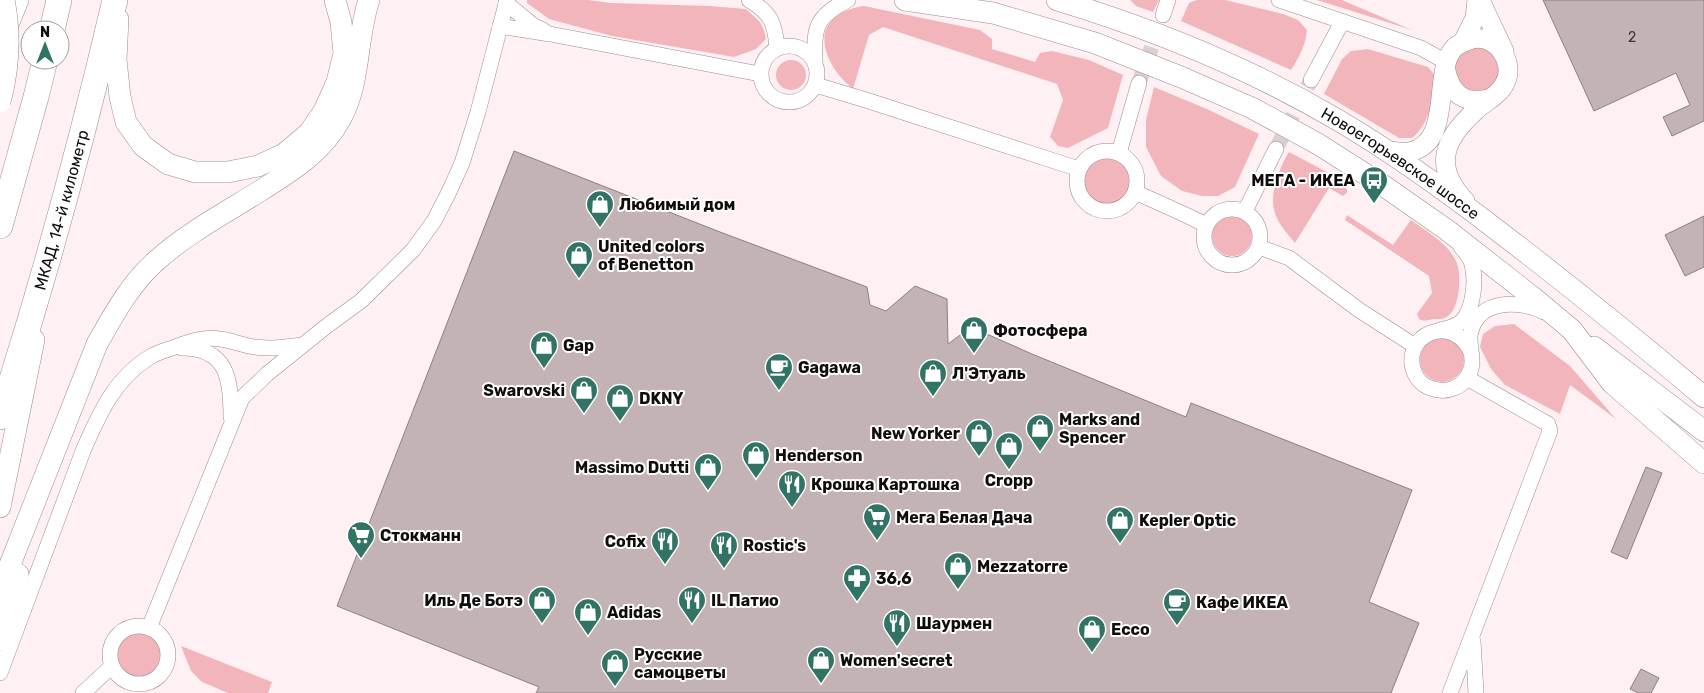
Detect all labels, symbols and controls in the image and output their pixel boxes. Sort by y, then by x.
north arrow [20,20,70,70]
text: N [40,24,50,41]
house number: 2 [1628,29,1636,46]
street label: Новоегорьевское шоссе [1318,104,1483,223]
street label: МКАД, 14-й километр [30,128,93,292]
bus stop icon: МЕГА - ИКЕА [1359,165,1389,204]
place label: МЕГА - ИКЕА [1251,171,1356,190]
shop icon: Любимый дом [585,189,615,228]
place label: Любимый дом [619,195,735,214]
place label: United colors of Benetton [598,237,705,274]
shop icon: United colors of Benetton [564,240,594,279]
shop icon: Фотосфера [959,315,989,354]
place label: Фотосфера [993,321,1088,340]
shop icon: Gap [529,330,559,369]
place label: Gap [563,336,594,355]
cafe icon: Gagawa [764,352,794,391]
place label: Gagawa [798,358,861,377]
shop icon: Л'Этуаль [918,358,948,397]
place label: Л'Этуаль [952,364,1026,383]
shop icon: Swarovski [569,375,599,414]
place label: Swarovski [483,381,565,400]
shop icon: DKNY [605,383,635,422]
place label: DKNY [639,389,684,408]
place label: Marks and Spencer [1059,410,1140,447]
shop icon: Marks and Spencer [1025,413,1055,452]
shop icon: New Yorker [964,418,994,457]
place label: New Yorker [871,424,961,443]
shop icon: Cropp [994,431,1024,470]
shop icon: Henderson [741,440,771,479]
place label: Henderson [775,446,863,465]
shop icon: Massimo Dutti [693,452,723,491]
place label: Massimo Dutti [575,458,689,477]
restaurant icon: Крошка Картошка [777,469,807,508]
place label: Cropp [985,471,1033,490]
place label: Крошка Картошка [811,475,960,494]
supermarket icon: Мега Белая Дача [862,502,892,541]
shop icon: Kepler Optic [1105,505,1135,544]
place label: Мега Белая Дача [896,508,1032,527]
place label: Kepler Optic [1139,511,1236,530]
supermarket icon: Стокманн [346,520,376,559]
place label: Стокманн [380,526,461,545]
restaurant icon: Cofix [650,526,680,565]
restaurant icon: Rostic's [709,530,739,569]
place label: Cofix [605,532,647,551]
place label: Rostic's [743,536,806,555]
shop icon: Mezzatorre [943,551,973,590]
place label: Mezzatorre [977,557,1068,576]
pharmacy icon: 36,6 [842,563,872,602]
place label: 36,6 [876,569,912,588]
shop icon: Иль Де Ботэ [527,585,557,624]
restaurant icon: IL Патио [677,585,707,624]
cafe icon: Кафе ИКЕА [1162,587,1192,626]
place label: Иль Де Ботэ [424,591,523,610]
place label: IL Патио [711,591,779,610]
place label: Кафе ИКЕА [1196,593,1288,612]
shop icon: Adidas [573,597,603,636]
place label: Adidas [607,603,662,622]
restaurant icon: Шаурмен [882,608,912,647]
place label: Шаурмен [916,614,992,633]
shop icon: Ecco [1077,614,1107,653]
place label: Ecco [1111,620,1150,639]
place label: Русские самоцветы [634,645,726,682]
shop icon: Women'secret [806,645,836,684]
shop icon: Русские самоцветы [600,648,630,687]
place label: Women'secret [840,651,953,670]

